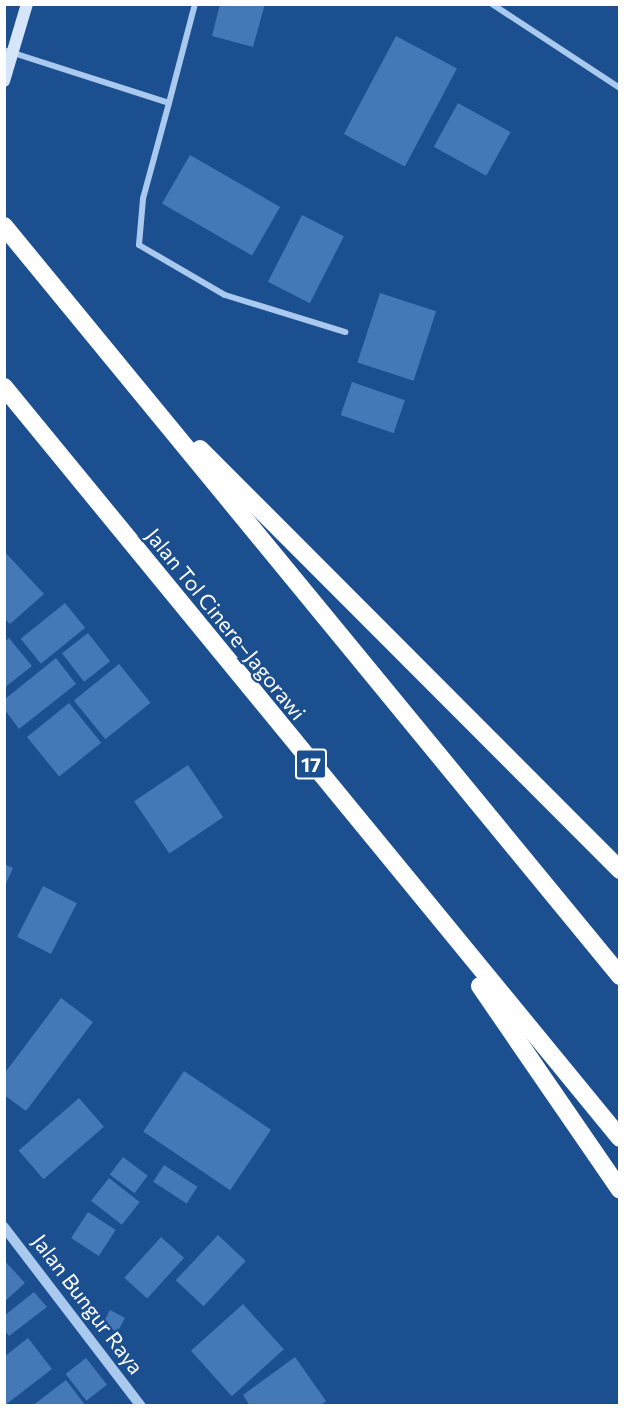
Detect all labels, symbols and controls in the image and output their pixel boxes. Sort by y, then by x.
street label: Jalan Tol Cinere–Jagorawi [141,523,311,725]
road number: 17 [294,747,328,781]
street label: Jalan Bungur Raya [27,1229,149,1379]

